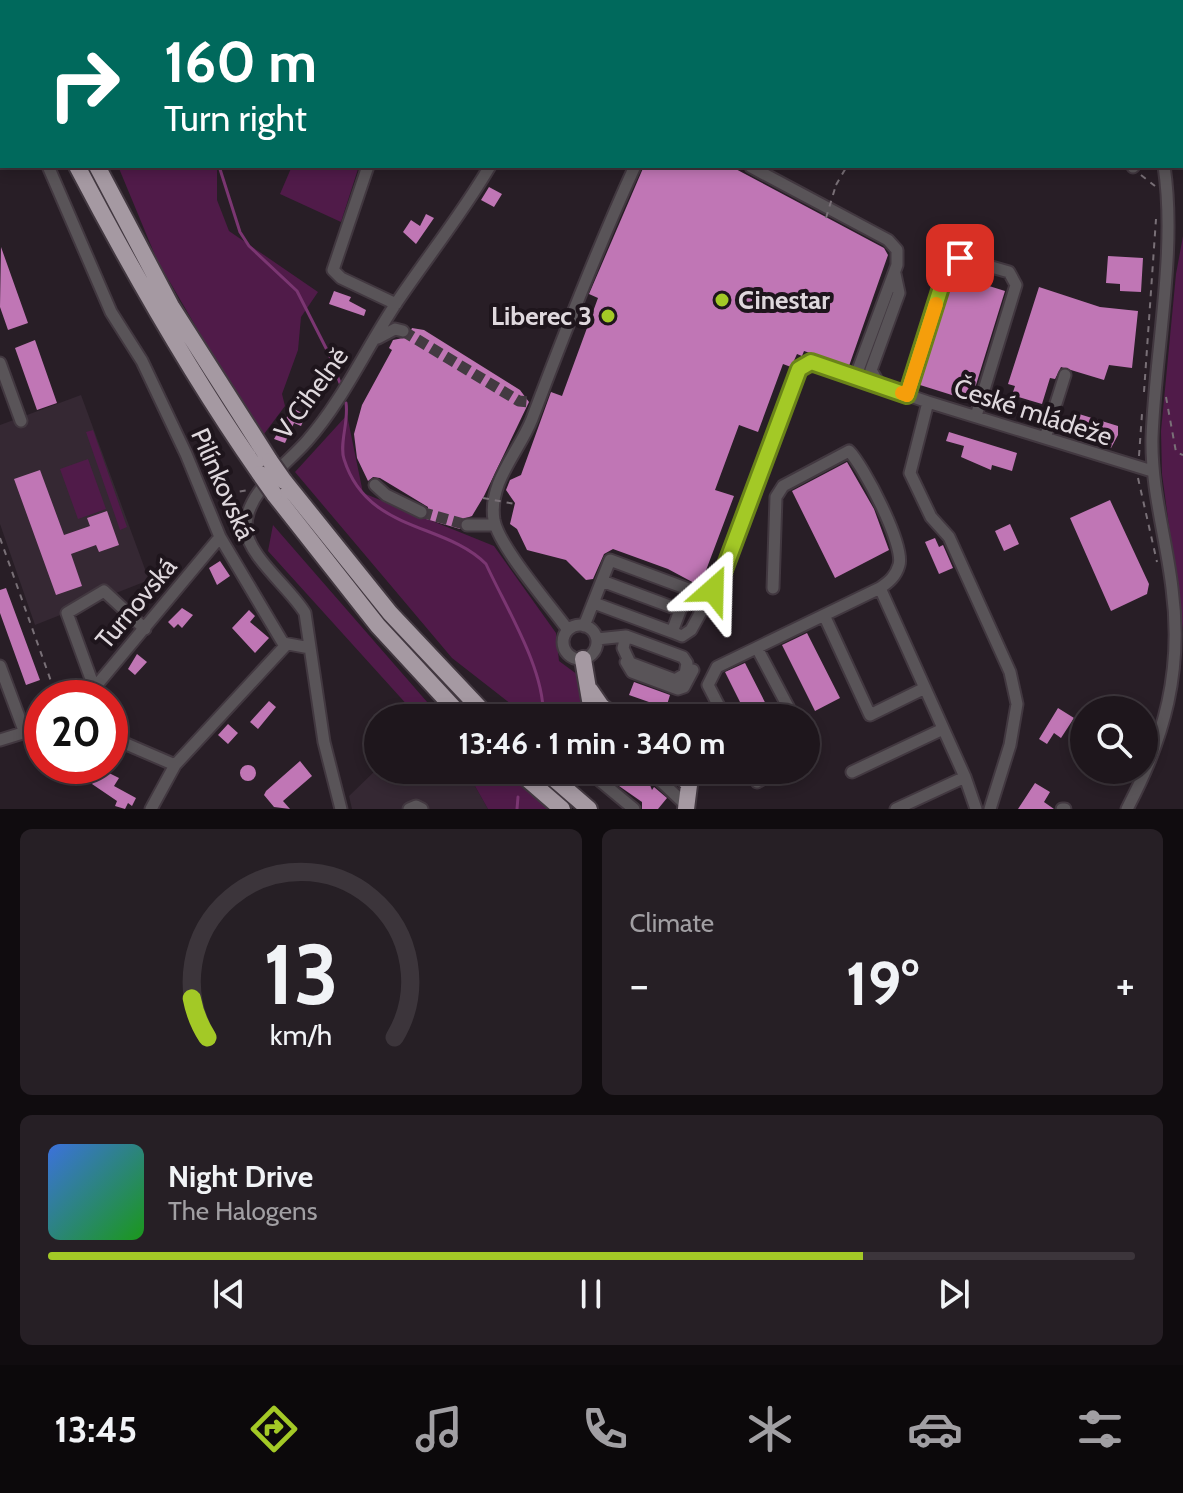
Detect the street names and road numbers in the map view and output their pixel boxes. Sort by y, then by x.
street label: V Cihelně [267,341,355,445]
street label: České mládeže [950,371,1116,453]
street label: Pilínkovská [184,423,262,545]
street label: Turnovská [89,550,184,655]

